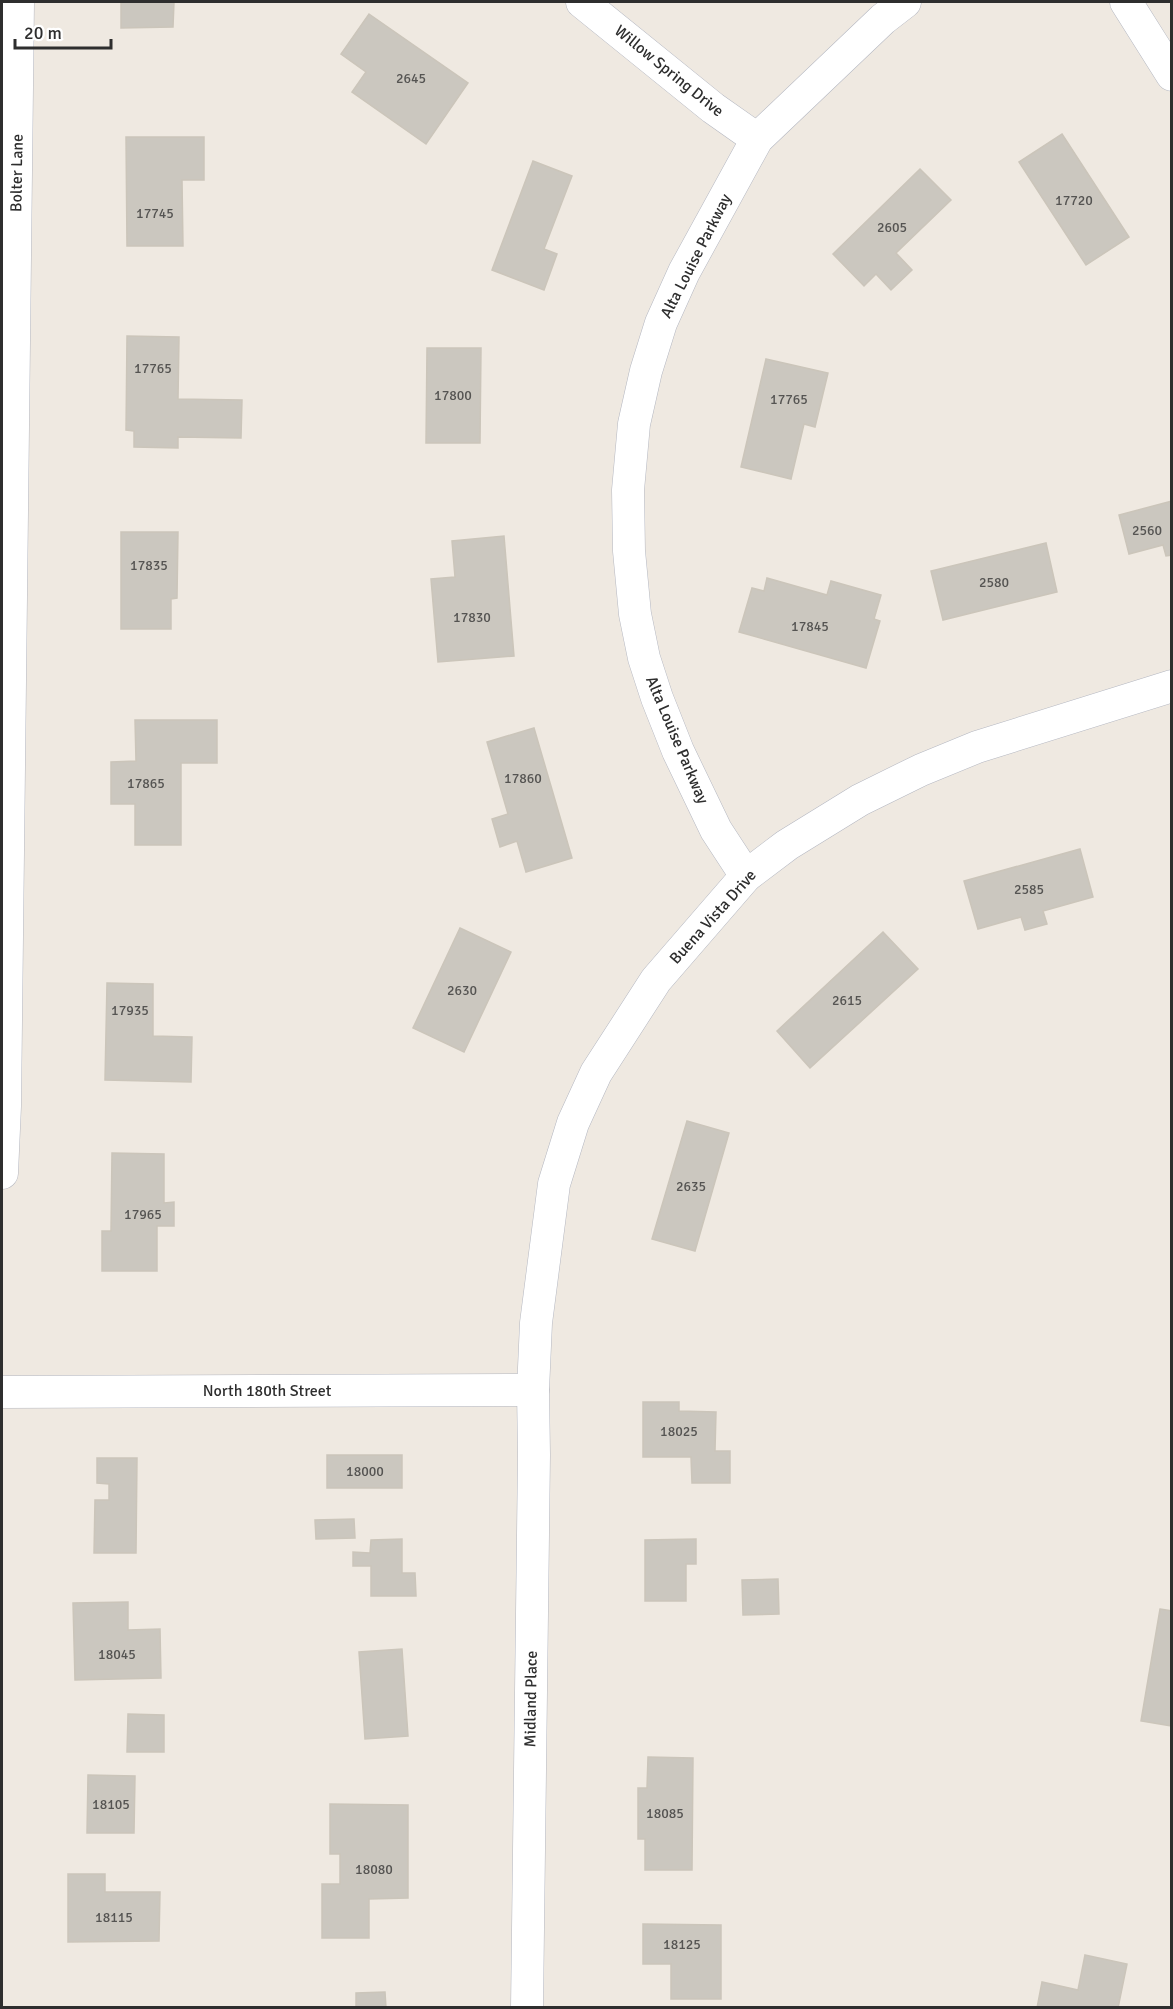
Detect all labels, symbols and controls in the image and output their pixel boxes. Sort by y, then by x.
scale bar [15,12,111,50]
street label: Willow Spring Drive [610,21,728,121]
text: 20 m [24,22,62,44]
house number: 2645 [396,70,426,87]
street label: Bolter Lane [6,134,28,212]
street label: Alta Louise Parkway [656,190,736,321]
house number: 17720 [1055,192,1093,209]
house number: 17745 [136,205,174,222]
house number: 2605 [877,219,907,236]
house number: 17765 [134,360,172,377]
house number: 17800 [434,387,472,404]
house number: 17765 [770,391,808,408]
house number: 2560 [1132,522,1162,539]
house number: 17835 [130,557,168,574]
house number: 2580 [979,574,1009,591]
house number: 17830 [453,609,491,626]
house number: 17845 [791,618,829,635]
street label: Alta Louise Parkway [641,673,713,807]
house number: 17860 [504,770,542,787]
house number: 17865 [127,775,165,792]
street label: Buena Vista Drive [665,866,761,968]
house number: 2585 [1014,881,1044,898]
house number: 2630 [447,982,477,999]
house number: 2615 [832,992,862,1009]
house number: 17935 [111,1002,149,1019]
house number: 2635 [676,1178,706,1195]
house number: 17965 [124,1206,162,1223]
street label: North 180th Street [203,1381,332,1401]
house number: 18025 [660,1423,698,1440]
house number: 18000 [346,1463,384,1480]
house number: 18045 [98,1646,136,1663]
street label: Midland Place [520,1651,542,1747]
house number: 18105 [92,1796,130,1813]
house number: 18085 [646,1805,684,1822]
house number: 18080 [355,1861,393,1878]
house number: 18115 [95,1909,133,1926]
house number: 18125 [663,1936,701,1953]

